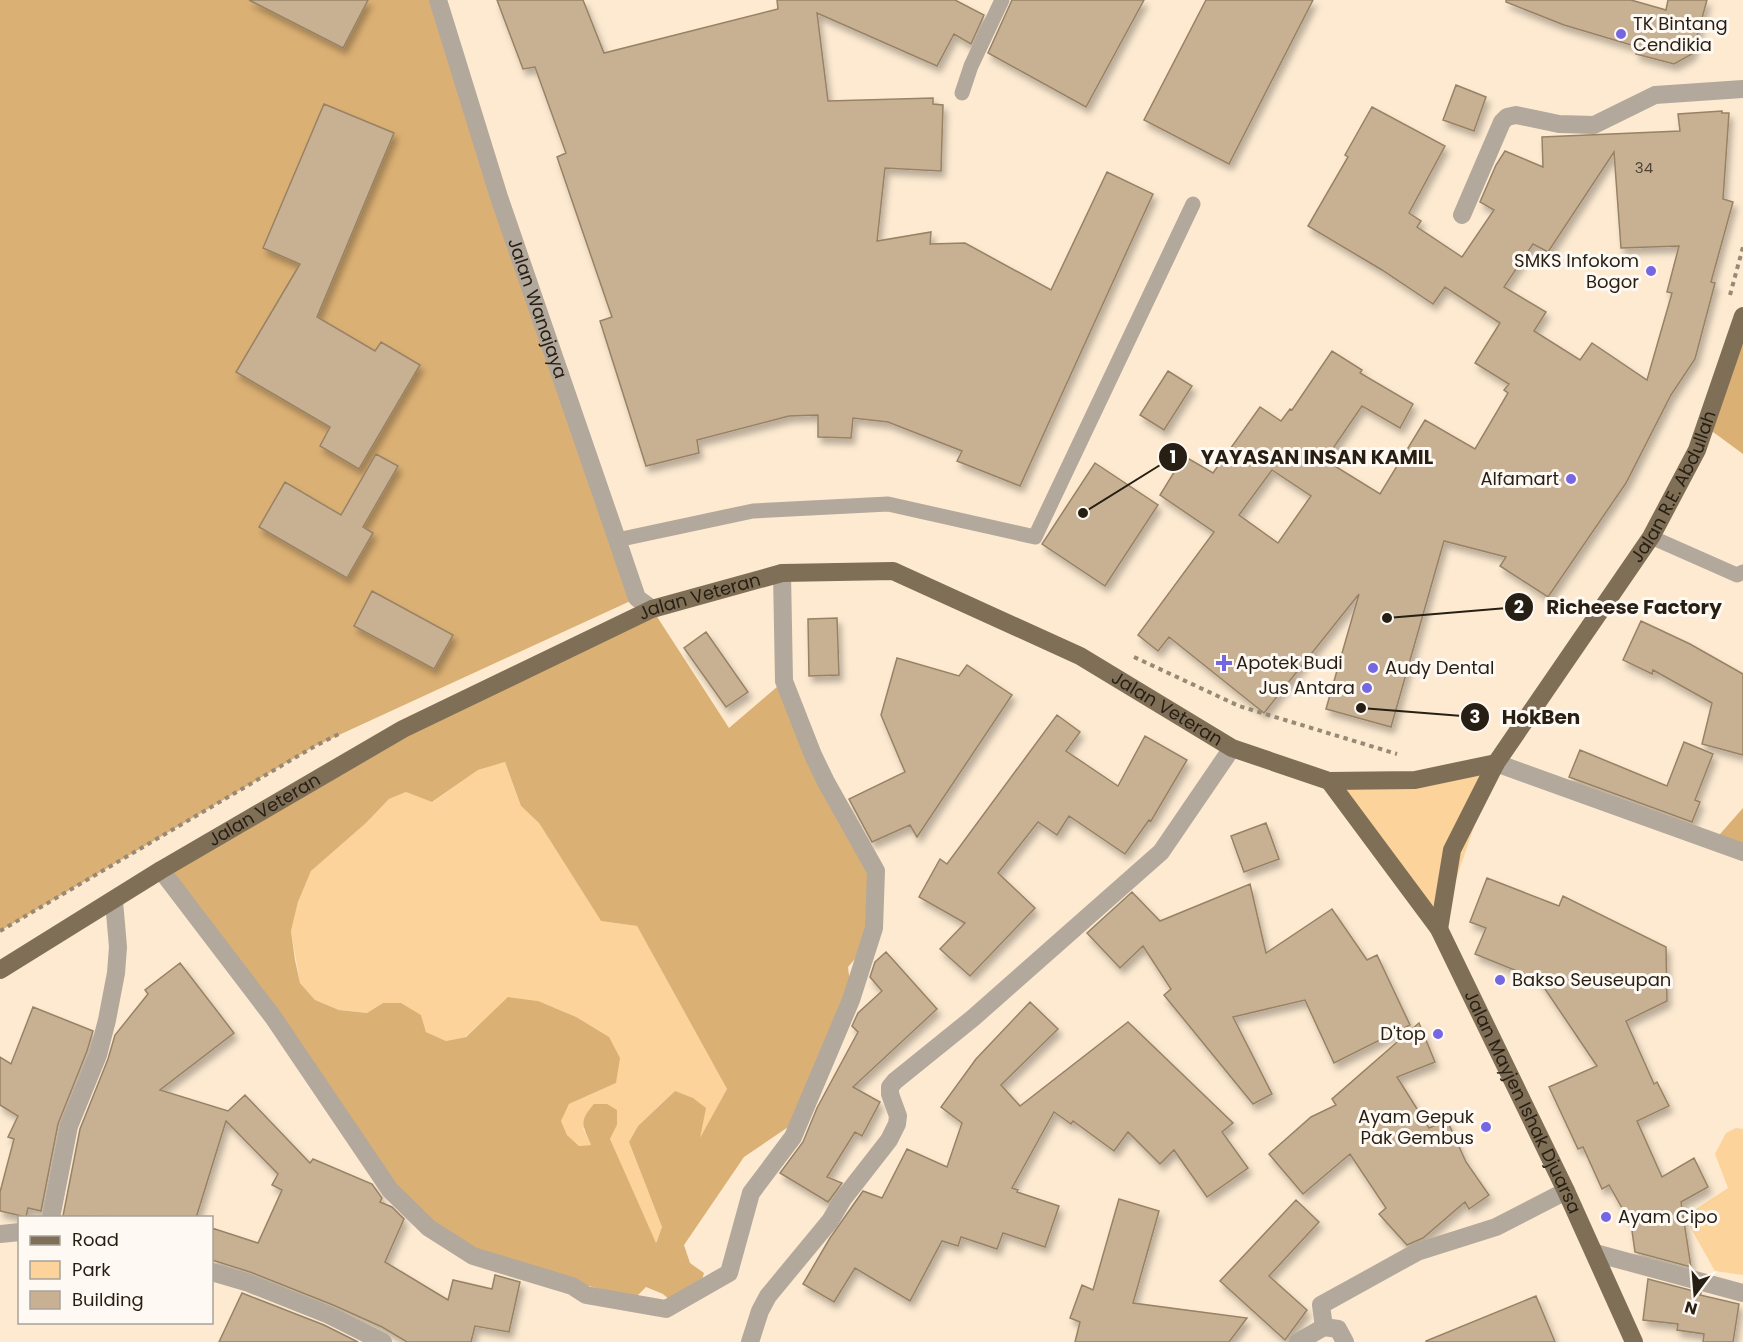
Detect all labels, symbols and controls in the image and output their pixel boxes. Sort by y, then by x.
place label: TK Bintang Cendikia [1633,11,1728,57]
marker: TK Bintang Cendikia [1614,27,1628,41]
house number: 34 [1635,157,1653,178]
street label: Jalan Wanajaya [502,235,574,382]
place label: SMKS Infokom Bogor [1514,248,1639,294]
marker: SMKS Infokom Bogor [1644,264,1658,278]
street label: Jalan R.E. Abdullah [1624,407,1722,567]
callout: YAYASAN INSAN KAMIL [1158,438,1445,476]
text: YAYASAN INSAN KAMIL [1201,443,1434,471]
text: 1 [1170,444,1176,469]
place label: Alfamart [1480,466,1559,491]
marker: Alfamart [1564,472,1578,486]
street label: Jalan Veteran [634,567,763,626]
callout: Richeese Factory [1504,588,1734,626]
text: Richeese Factory [1546,593,1722,621]
text: 2 [1514,594,1524,619]
place label: Apotek Budi [1236,650,1343,675]
place label: Audy Dental [1385,655,1494,680]
marker: Apotek Budi [1217,656,1231,670]
marker: Audy Dental [1366,661,1380,675]
street label: Jalan Veteran [1107,665,1228,752]
place label: Jus Antara [1258,675,1355,700]
marker: Jus Antara [1360,681,1374,695]
callout: HokBen [1460,698,1593,736]
text: HokBen [1502,703,1580,731]
text: 3 [1470,704,1480,729]
street label: Jalan Veteran [203,767,325,852]
place label: Bakso Seuseupan [1512,967,1671,992]
marker: Bakso Seuseupan [1493,973,1507,987]
street label: Jalan Mayjen Ishak Djuarsa [1459,986,1588,1217]
place label: D'top [1380,1021,1426,1046]
marker: D'top [1431,1027,1445,1041]
place label: Ayam Gepuk Pak Gembus [1358,1104,1475,1150]
marker: Ayam Gepuk Pak Gembus [1479,1120,1493,1134]
place label: Ayam Cipo [1618,1204,1718,1229]
marker: Ayam Cipo [1599,1210,1613,1224]
legend [18,1216,213,1324]
text: Road [72,1227,119,1252]
text: Park [72,1257,111,1282]
north arrow [1665,1264,1725,1324]
text: Building [72,1287,144,1312]
text: N [1682,1295,1700,1321]

